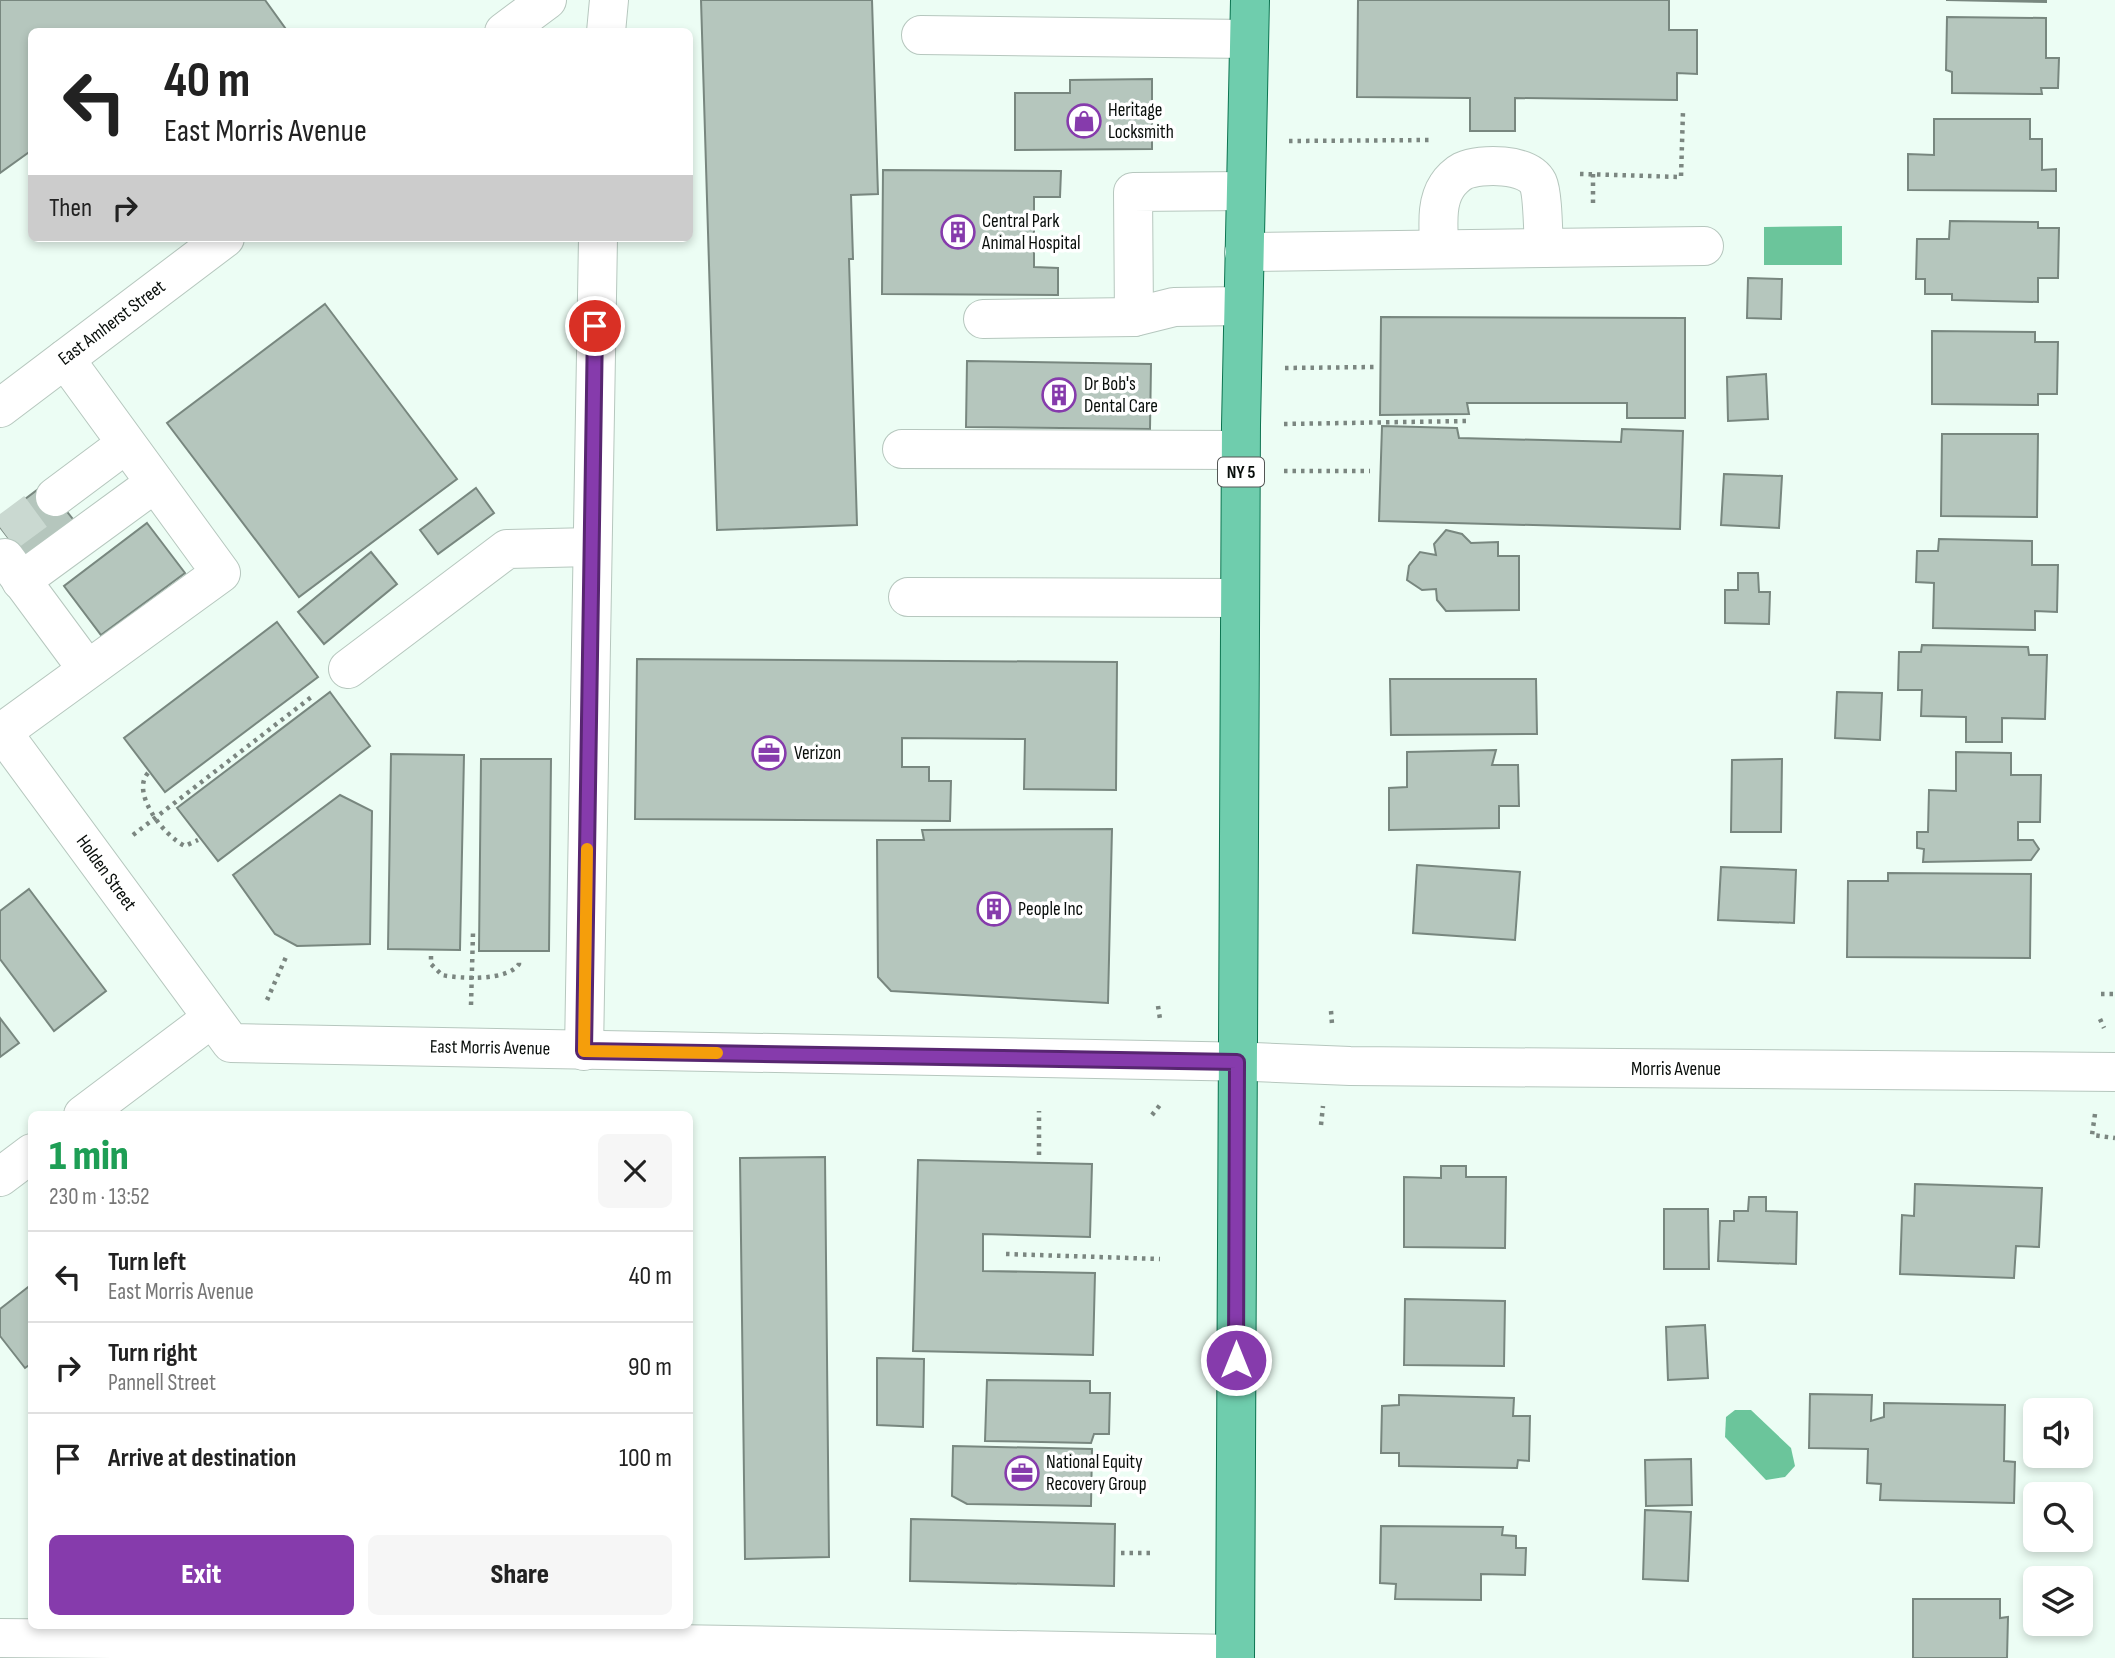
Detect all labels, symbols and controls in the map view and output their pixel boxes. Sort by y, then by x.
text: 40 m [164,52,250,111]
icon: left [49,56,140,147]
place label: Heritage Locksmith [1108,99,1174,144]
shop icon: Heritage Locksmith [1065,102,1103,140]
text: East Morris Avenue [164,112,367,151]
icon: right [106,189,144,227]
text: Then [49,193,92,224]
place label: Central Park Animal Hospital [981,210,1081,255]
building icon: Central Park Animal Hospital [939,213,977,251]
street label: East Amherst Street [54,275,170,371]
pin [565,296,625,356]
icon: arrive [576,307,614,345]
place label: Dr Bob's Dental Care [1084,373,1158,418]
building icon: Dr Bob's Dental Care [1040,376,1078,414]
road number: NY 5 [1218,458,1264,486]
office icon: Verizon [750,734,788,772]
place label: Verizon [794,742,841,765]
street label: Holden Street [71,831,141,915]
building icon: People Inc [975,890,1013,928]
place label: People Inc [1018,898,1083,921]
street label: East Morris Avenue [430,1035,550,1061]
street label: Morris Avenue [1631,1058,1721,1081]
text: 1 min [49,1131,129,1182]
button: close [598,1134,672,1208]
text: 230 m · 13:52 [49,1183,149,1211]
text: Turn left [108,1247,186,1278]
icon: left [49,1258,87,1296]
text: 40 m [629,1261,672,1292]
text: East Morris Avenue [108,1278,254,1306]
position arrow [1199,1323,1273,1397]
text: Turn right [108,1338,197,1369]
icon: right [49,1349,87,1387]
text: 90 m [628,1352,672,1383]
text: Pannell Street [108,1369,216,1397]
map controls [2023,1398,2093,1636]
button: sound [2023,1398,2093,1468]
icon: arrive [49,1440,87,1478]
text: Arrive at destination [108,1443,296,1474]
text: 100 m [619,1443,672,1474]
place label: National Equity Recovery Group [1046,1451,1147,1496]
office icon: National Equity Recovery Group [1003,1454,1041,1492]
button: search [2023,1482,2093,1552]
button: Exit [49,1535,354,1615]
button: Share [368,1535,672,1615]
button: layers [2023,1566,2093,1636]

